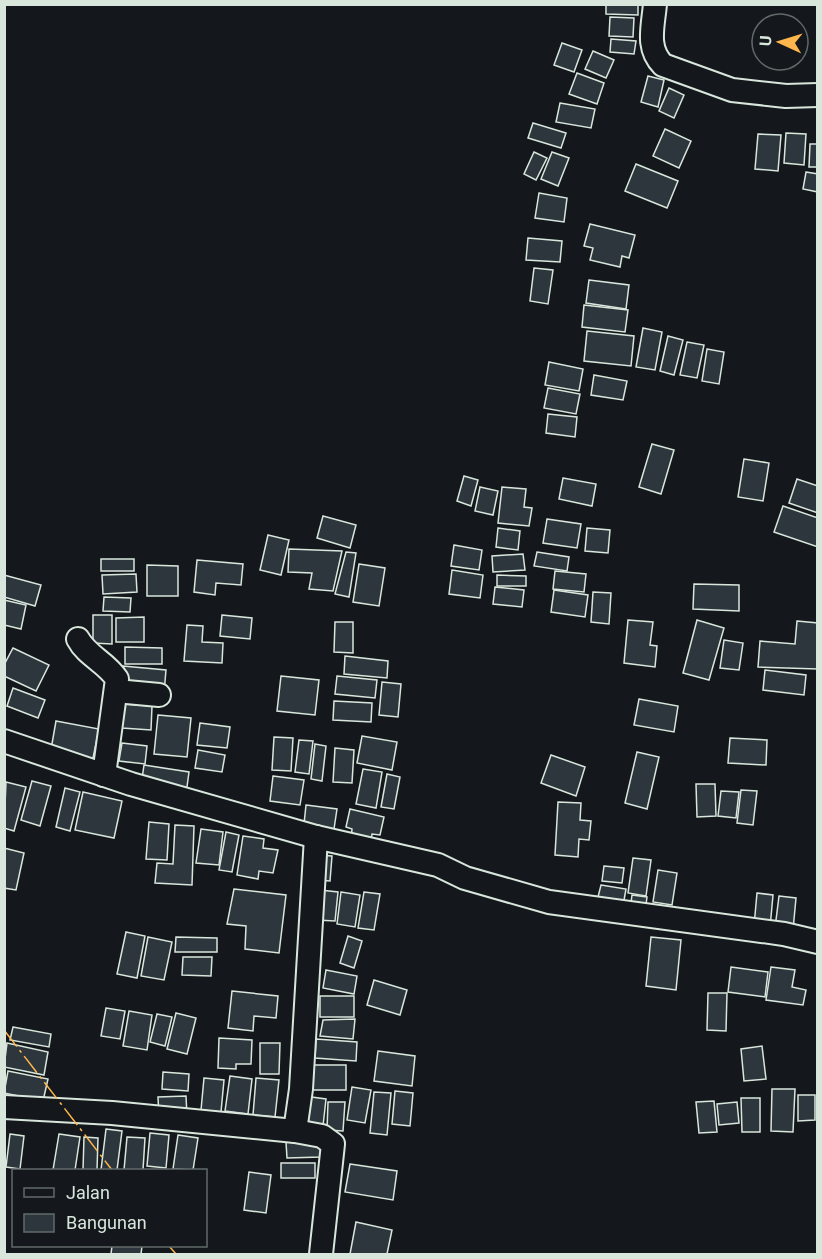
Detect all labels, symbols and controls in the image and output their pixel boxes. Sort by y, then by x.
north arrow [750,12,810,72]
text: U [756,35,775,47]
legend [12,1169,207,1247]
text: Jalan [66,1182,110,1203]
text: Bangunan [66,1212,147,1233]

